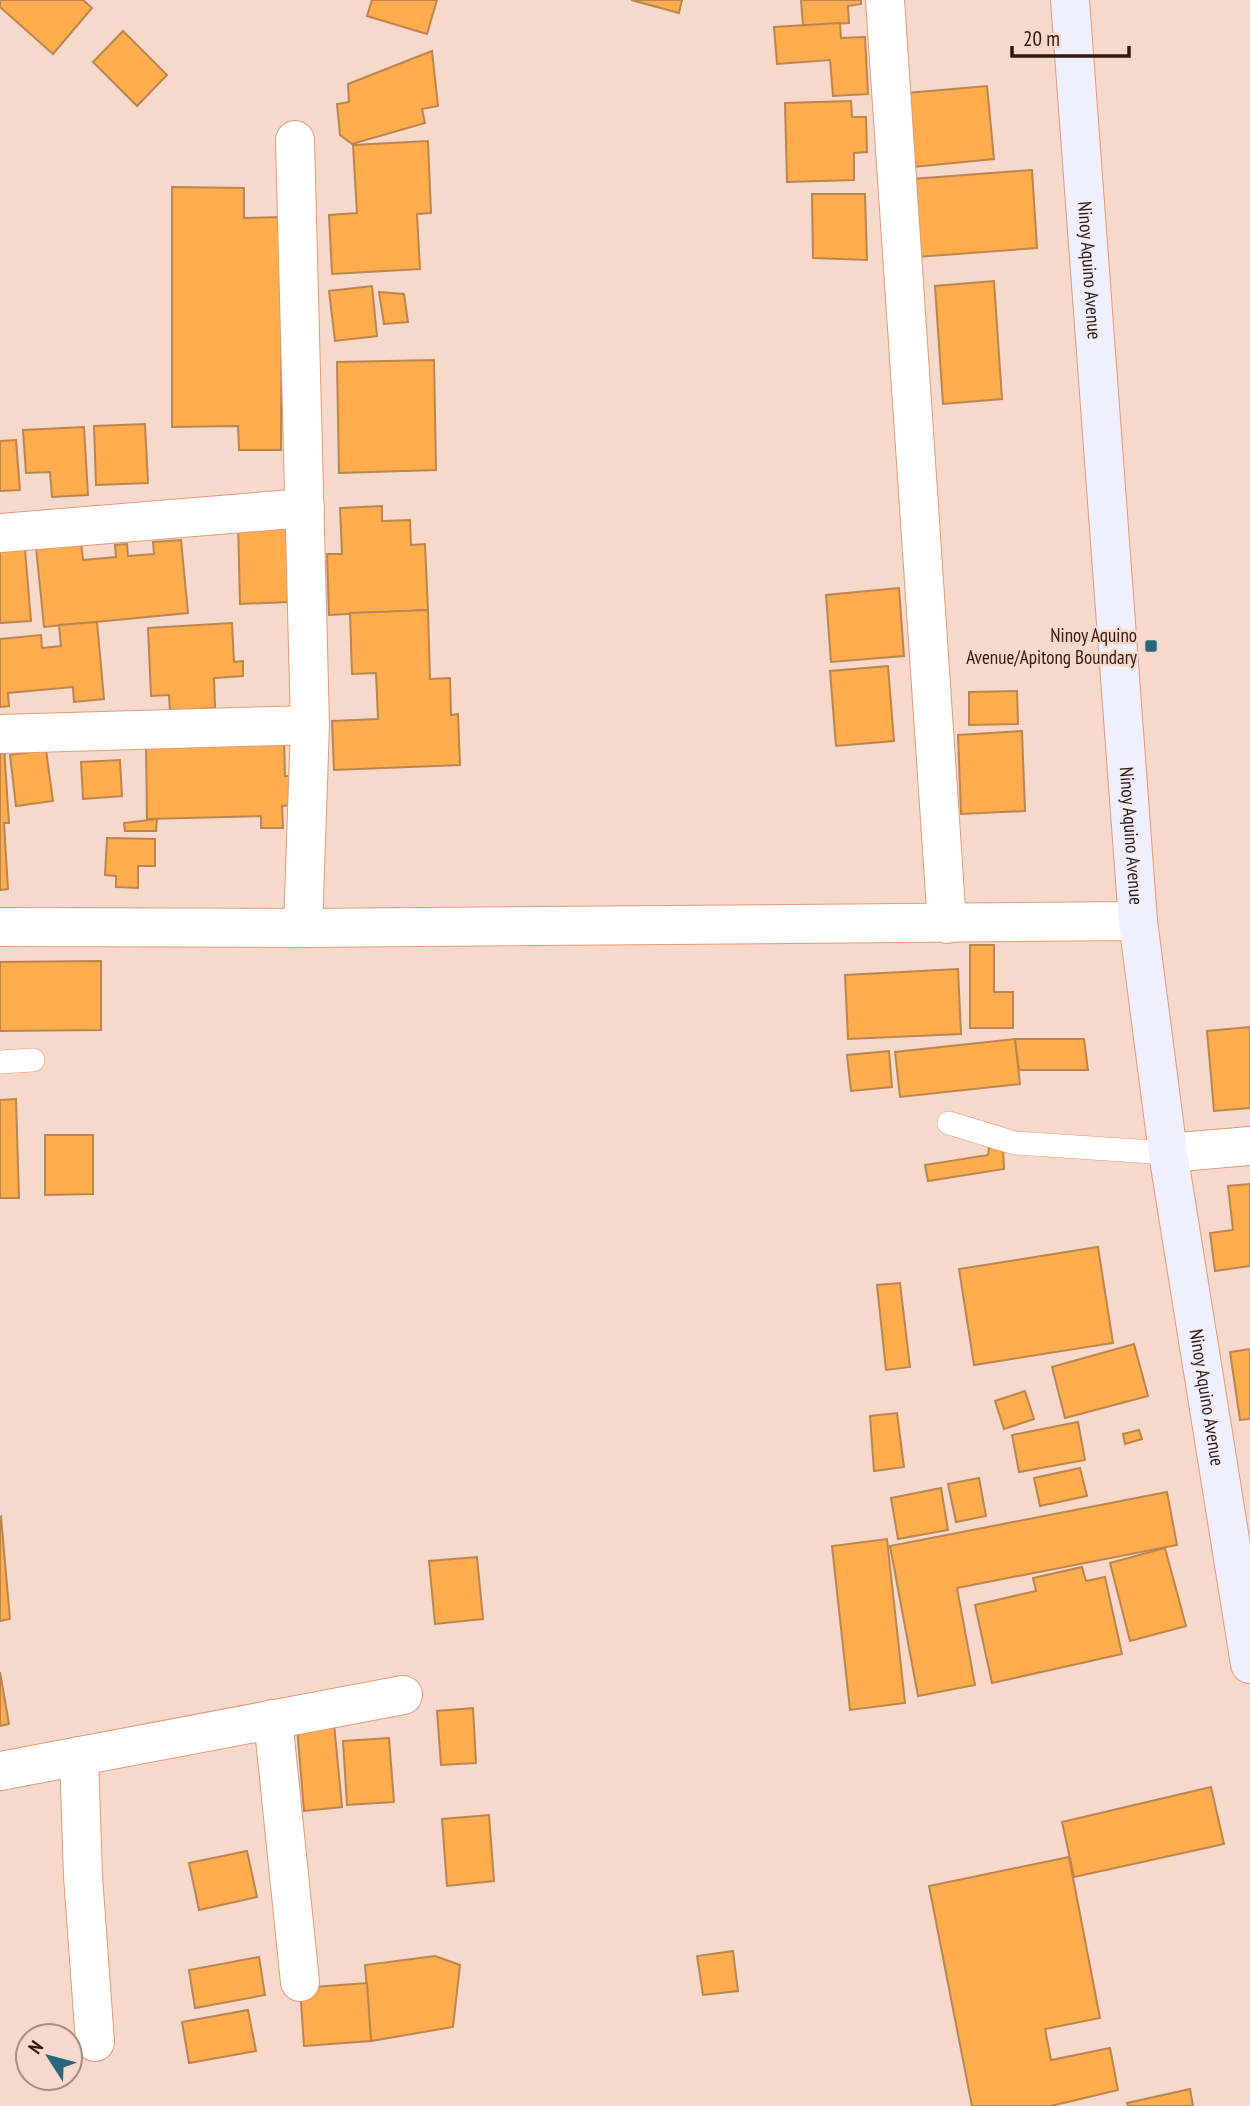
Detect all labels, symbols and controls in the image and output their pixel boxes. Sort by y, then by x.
scale bar [1012,14,1129,58]
text: 20 m [1023,25,1060,52]
street label: Ninoy Aquino Avenue [1073,200,1107,340]
place label: Ninoy Aquino Avenue/Apitong Boundary [966,623,1138,669]
marker: Ninoy Aquino Avenue/Apitong Boundary [1143,638,1159,654]
street label: Ninoy Aquino Avenue [1115,766,1149,906]
street label: Ninoy Aquino Avenue [1184,1327,1230,1468]
north arrow [14,2022,84,2092]
text: N [23,2036,48,2058]

